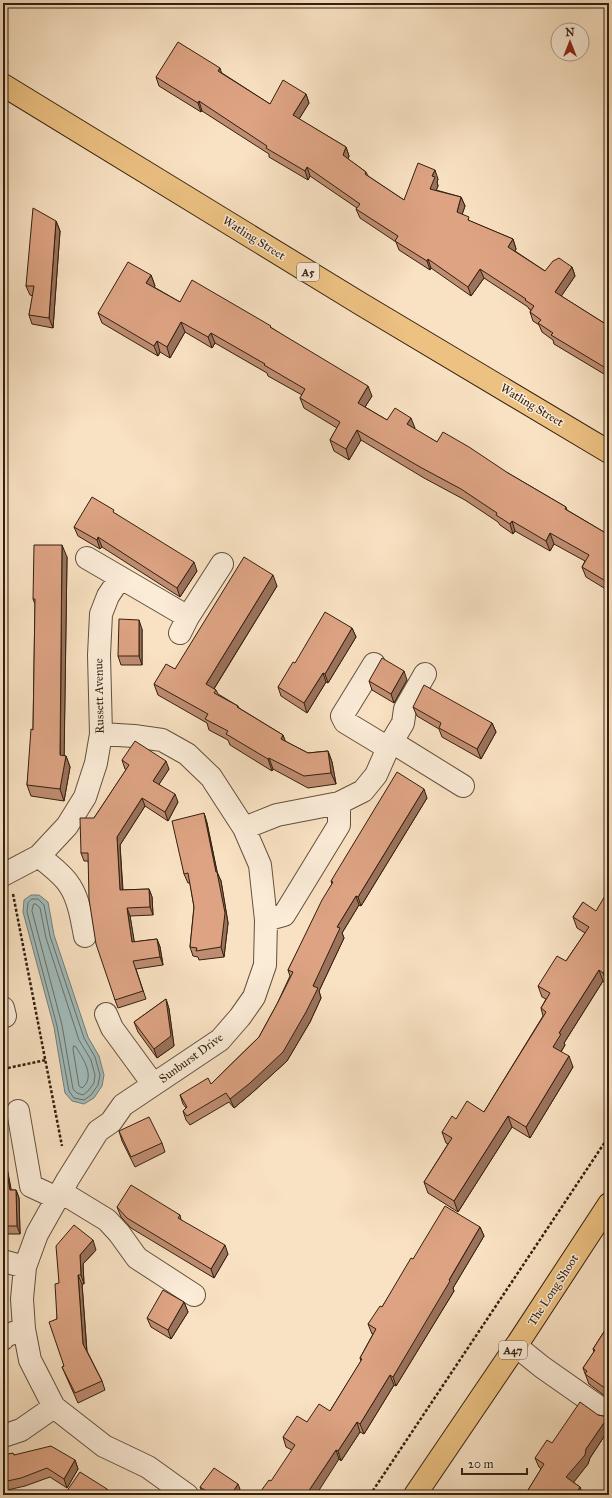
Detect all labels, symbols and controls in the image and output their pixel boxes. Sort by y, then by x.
north arrow [550,22,590,62]
text: N [565,26,575,39]
street label: Watling Street [220,213,289,264]
road number: A5 [297,263,319,281]
street label: Watling Street [497,381,567,431]
street label: Russett Avenue [91,658,107,734]
street label: Sunburst Drive [156,1030,226,1086]
street label: The Long Shoot [525,1251,582,1329]
road number: A47 [499,1341,527,1359]
scale bar [462,1450,527,1476]
text: 20 m [468,1457,494,1471]

